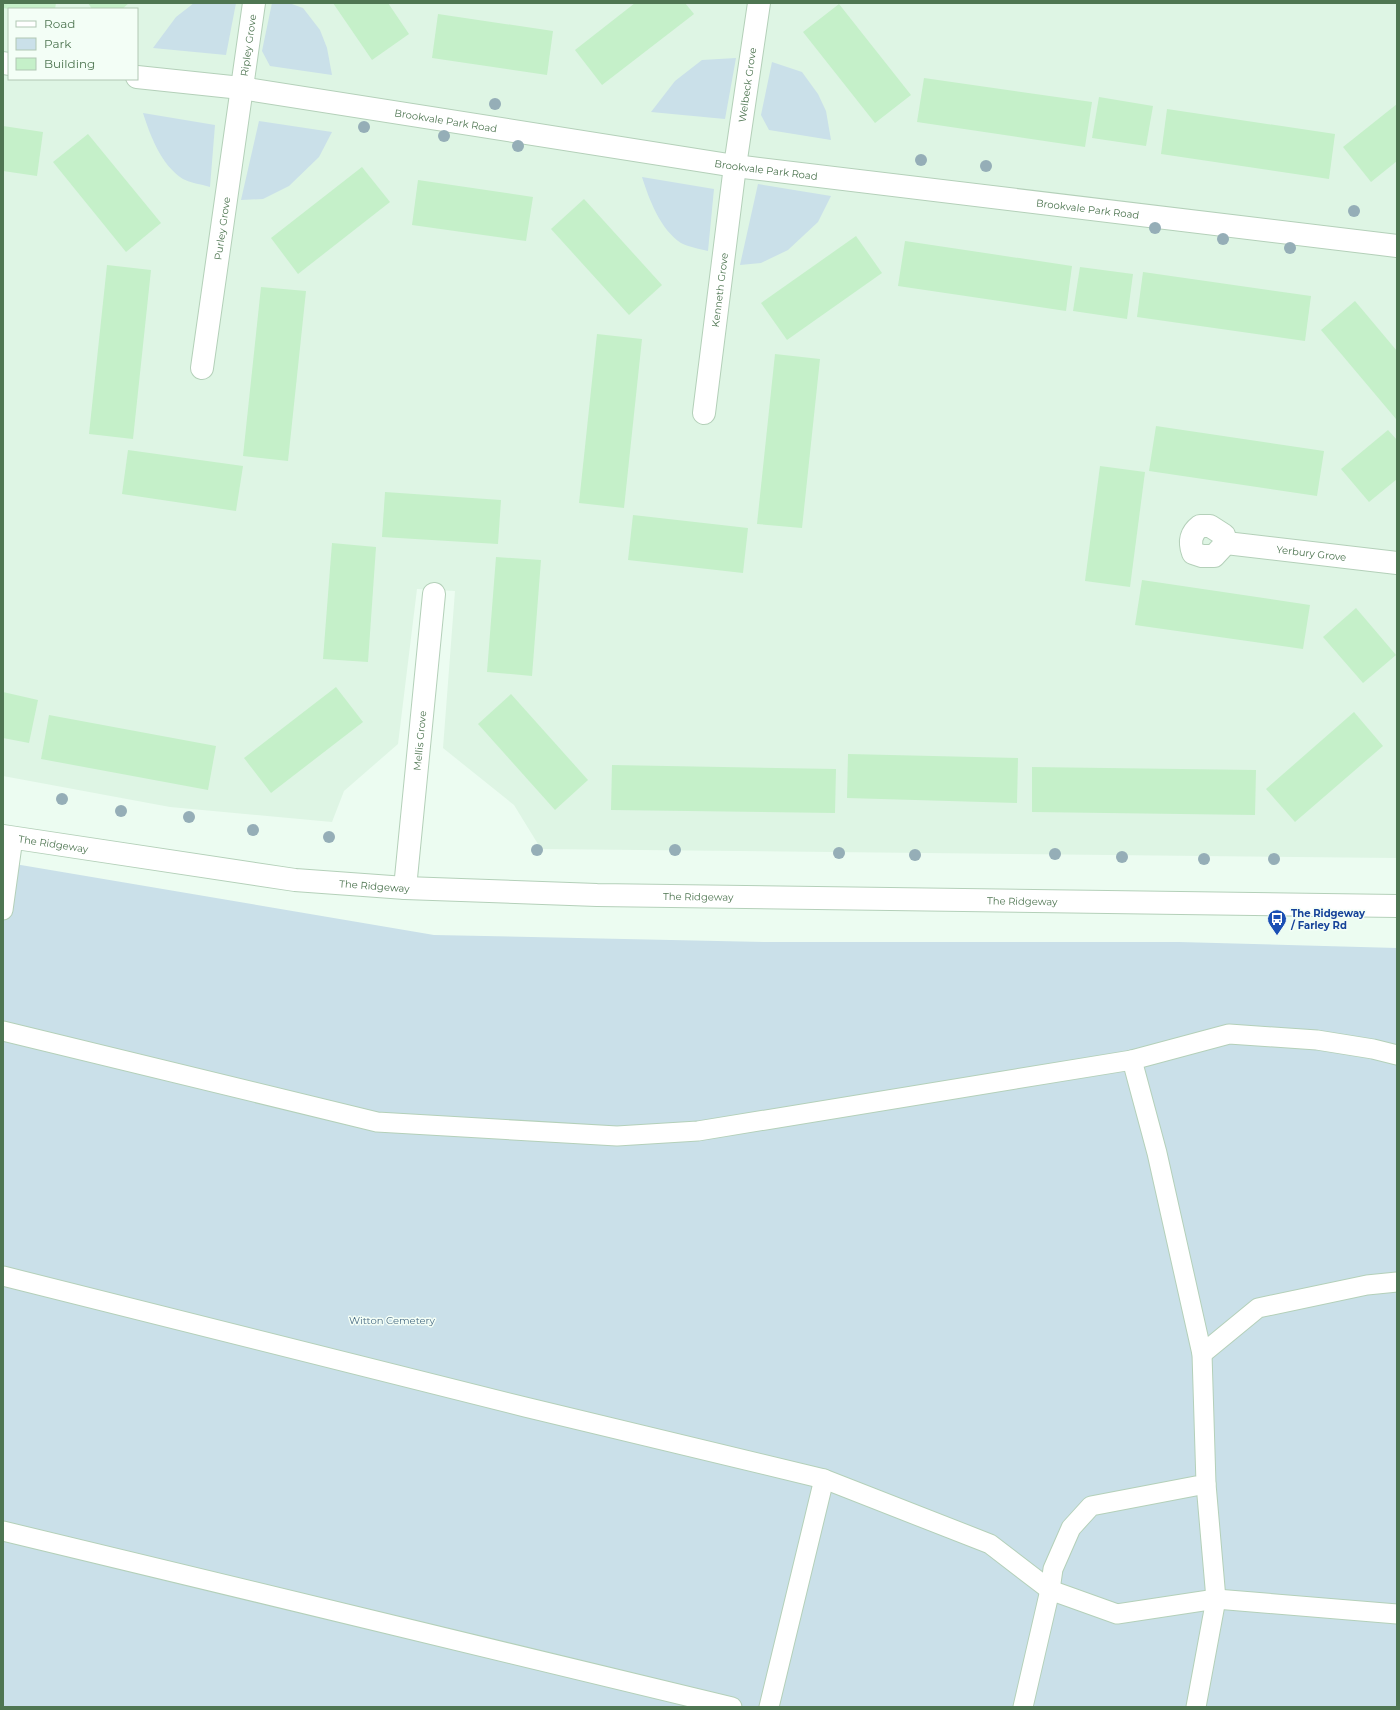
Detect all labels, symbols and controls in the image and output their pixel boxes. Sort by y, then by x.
legend [8,8,138,80]
street label: Ripley Grove [237,13,259,77]
text: Road [44,16,75,31]
text: Park [44,36,72,51]
street label: Welbeck Grove [735,47,759,123]
text: Building [44,56,95,71]
street label: Brookvale Park Road [394,106,498,135]
street label: Brookvale Park Road [714,156,818,182]
street label: Purley Grove [211,196,233,261]
street label: Brookvale Park Road [1035,196,1140,221]
street label: Kenneth Grove [708,252,731,328]
street label: Yerbury Grove [1276,542,1347,564]
street label: Mellis Grove [410,710,429,771]
street label: The Ridgeway [18,832,90,855]
street label: The Ridgeway [339,877,410,895]
street label: The Ridgeway [663,889,734,903]
street label: The Ridgeway [987,894,1058,908]
place label: The Ridgeway / Farley Rd [1290,907,1366,932]
bus stop icon: The Ridgeway / Farley Rd [1266,908,1288,936]
park label: Witton Cemetery [349,1314,435,1327]

